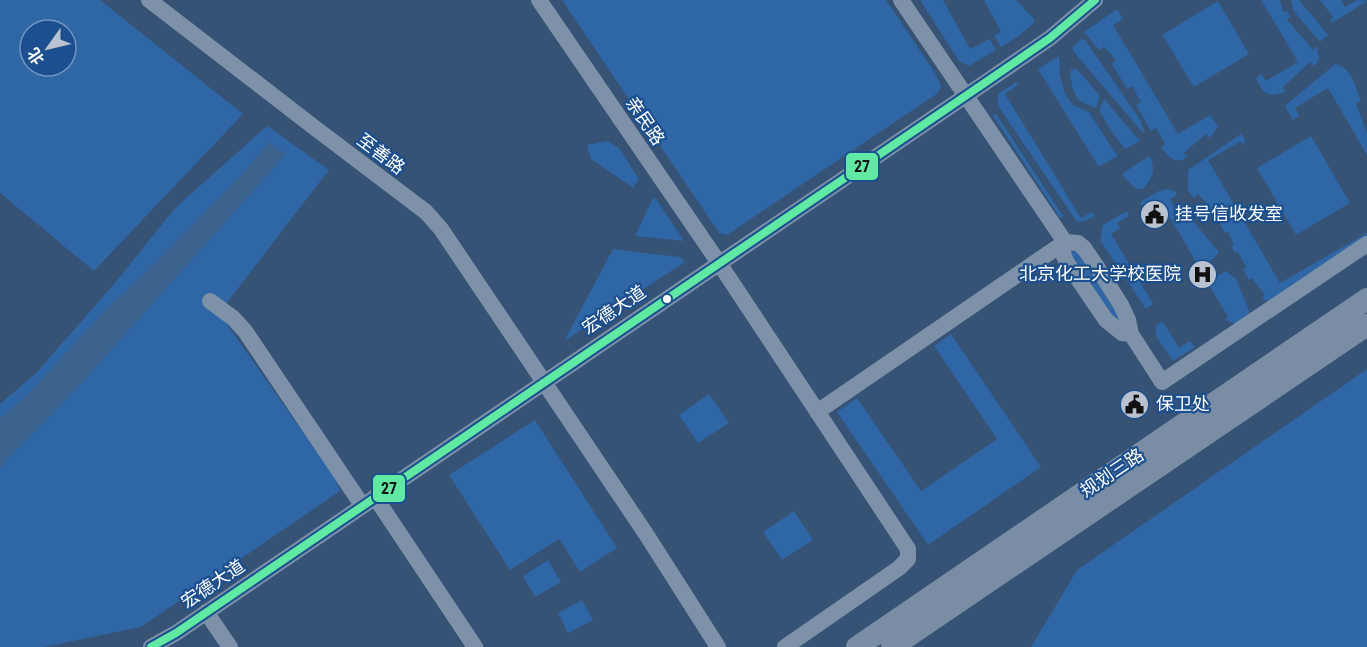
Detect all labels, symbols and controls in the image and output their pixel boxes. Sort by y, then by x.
north arrow [18,18,78,78]
text: 北 [24,44,48,68]
street label: 亲民路 [622,92,669,149]
street label: 至善路 [353,129,409,178]
line badge: 27 [845,152,879,181]
text: 27 [854,157,870,176]
public building icon: 挂号信收发室 [1138,198,1170,230]
place label: 挂号信收发室 [1175,203,1283,224]
hospital icon: 北京化工大学校医院 [1186,258,1218,290]
place label: 北京化工大学校医院 [1019,263,1181,284]
street label: 宏德大道 [578,281,649,338]
unlabelled marker [661,293,673,305]
public building icon: 保卫处 [1119,388,1151,420]
place label: 保卫处 [1156,393,1210,414]
street label: 规划三路 [1076,444,1147,501]
line badge: 27 [372,474,406,503]
text: 27 [381,479,397,498]
street label: 宏德大道 [177,555,248,612]

